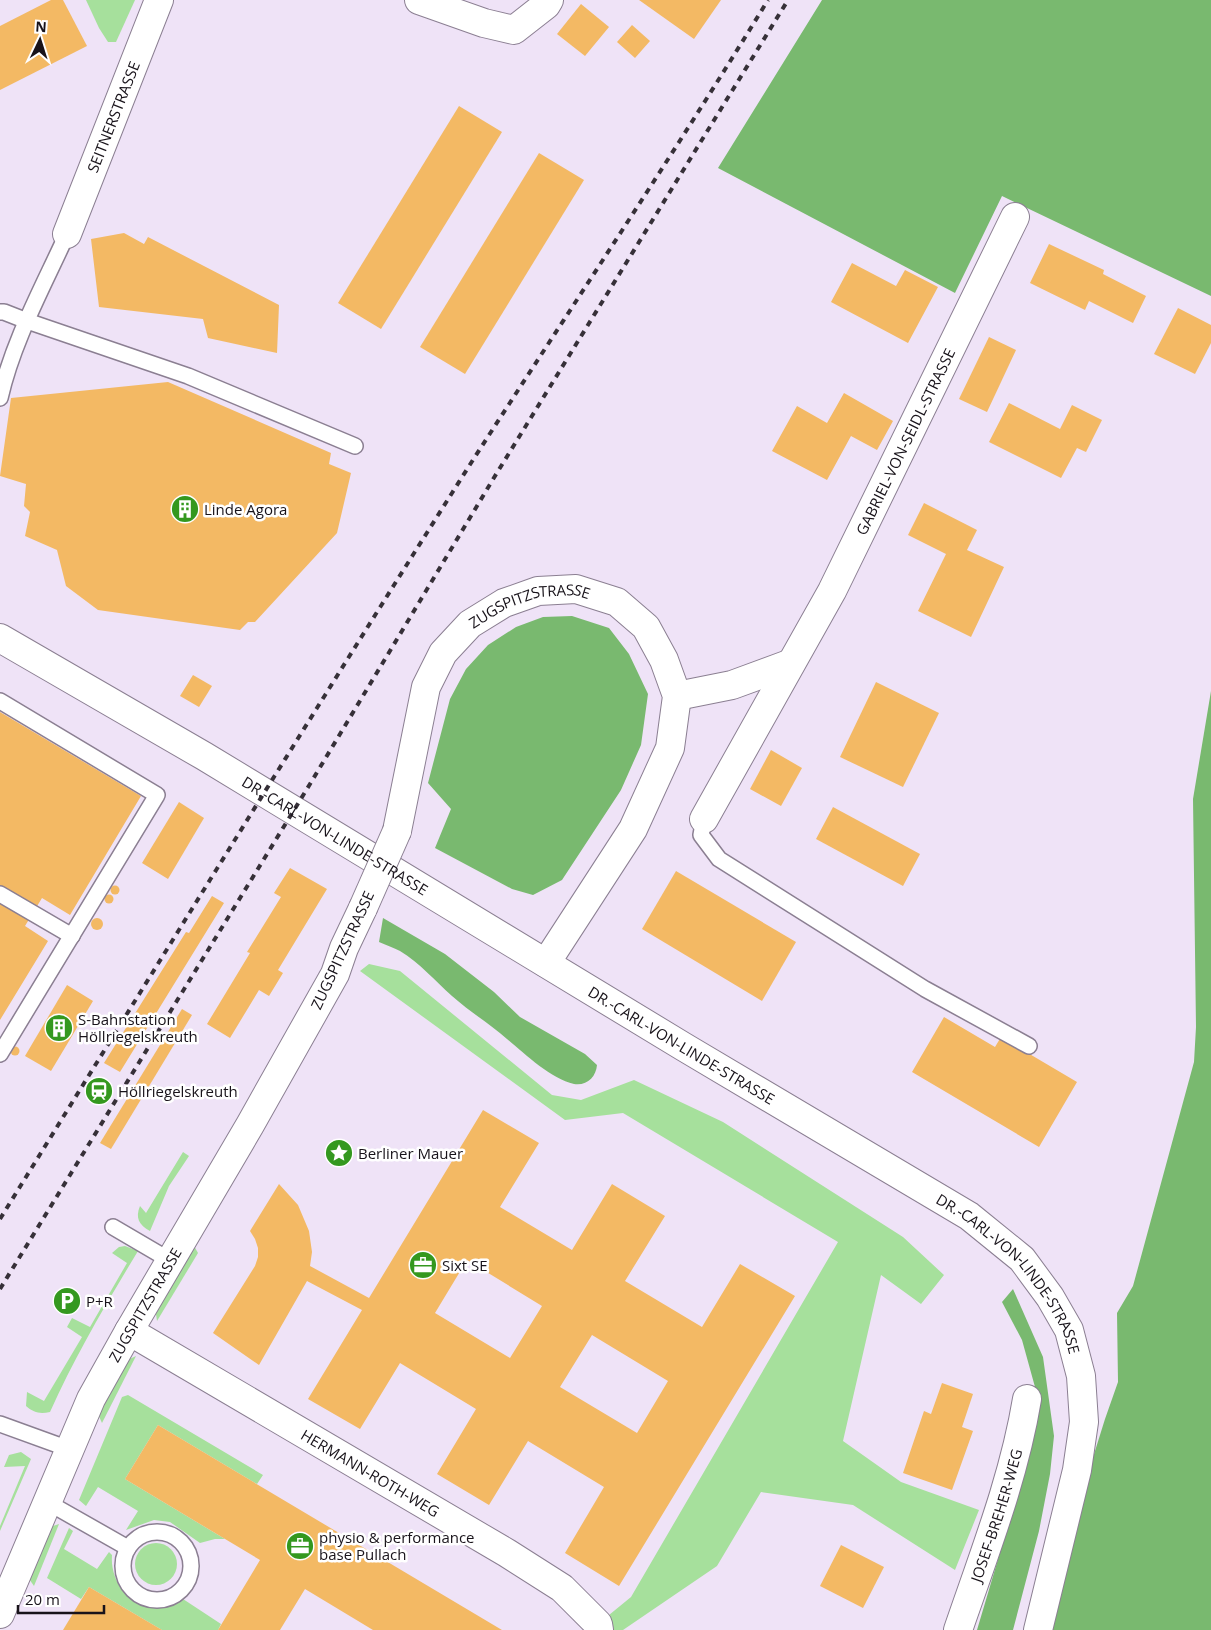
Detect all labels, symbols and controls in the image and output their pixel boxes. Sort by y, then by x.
north arrow [15,15,65,65]
text: N [35,17,47,36]
street label: SEITNERSTRASSE [82,58,144,175]
street label: GABRIEL-VON-SEIDL-STRASSE [851,345,959,538]
building icon: Linde Agora [170,494,200,524]
place label: Linde Agora [204,499,287,519]
street label: ZUGSPITZSTRASSE [465,579,593,632]
street label: DR.-CARL-VON-LINDE-STRASSE [238,771,432,900]
street label: ZUGSPITZSTRASSE [306,887,378,1013]
street label: DR.-CARL-VON-LINDE-STRASSE [585,981,779,1109]
place label: S-Bahnstation Höllriegelskreuth [78,1009,198,1046]
building icon: S-Bahnstation Höllriegelskreuth [44,1013,74,1043]
station icon: Höllriegelskreuth [84,1076,114,1106]
place label: Höllriegelskreuth [118,1081,238,1101]
place icon: Berliner Mauer [324,1138,354,1168]
place label: Berliner Mauer [358,1143,463,1163]
street label: DR.-CARL-VON-LINDE-STRASSE [933,1189,1085,1356]
street label: ZUGSPITZSTRASSE [104,1244,186,1365]
office icon: Sixt SE [408,1250,438,1280]
place label: Sixt SE [442,1255,488,1275]
parking icon: P+R [52,1286,82,1316]
place label: P+R [86,1291,114,1311]
street label: HERMANN-ROTH-WEG [298,1424,443,1521]
street label: JOSEF-BREHER-WEG [965,1446,1026,1586]
place label: physio & performance base Pullach [319,1527,475,1564]
office icon: physio & performance base Pullach [285,1531,315,1561]
scale bar [18,1582,104,1614]
text: 20 m [25,1589,60,1609]

